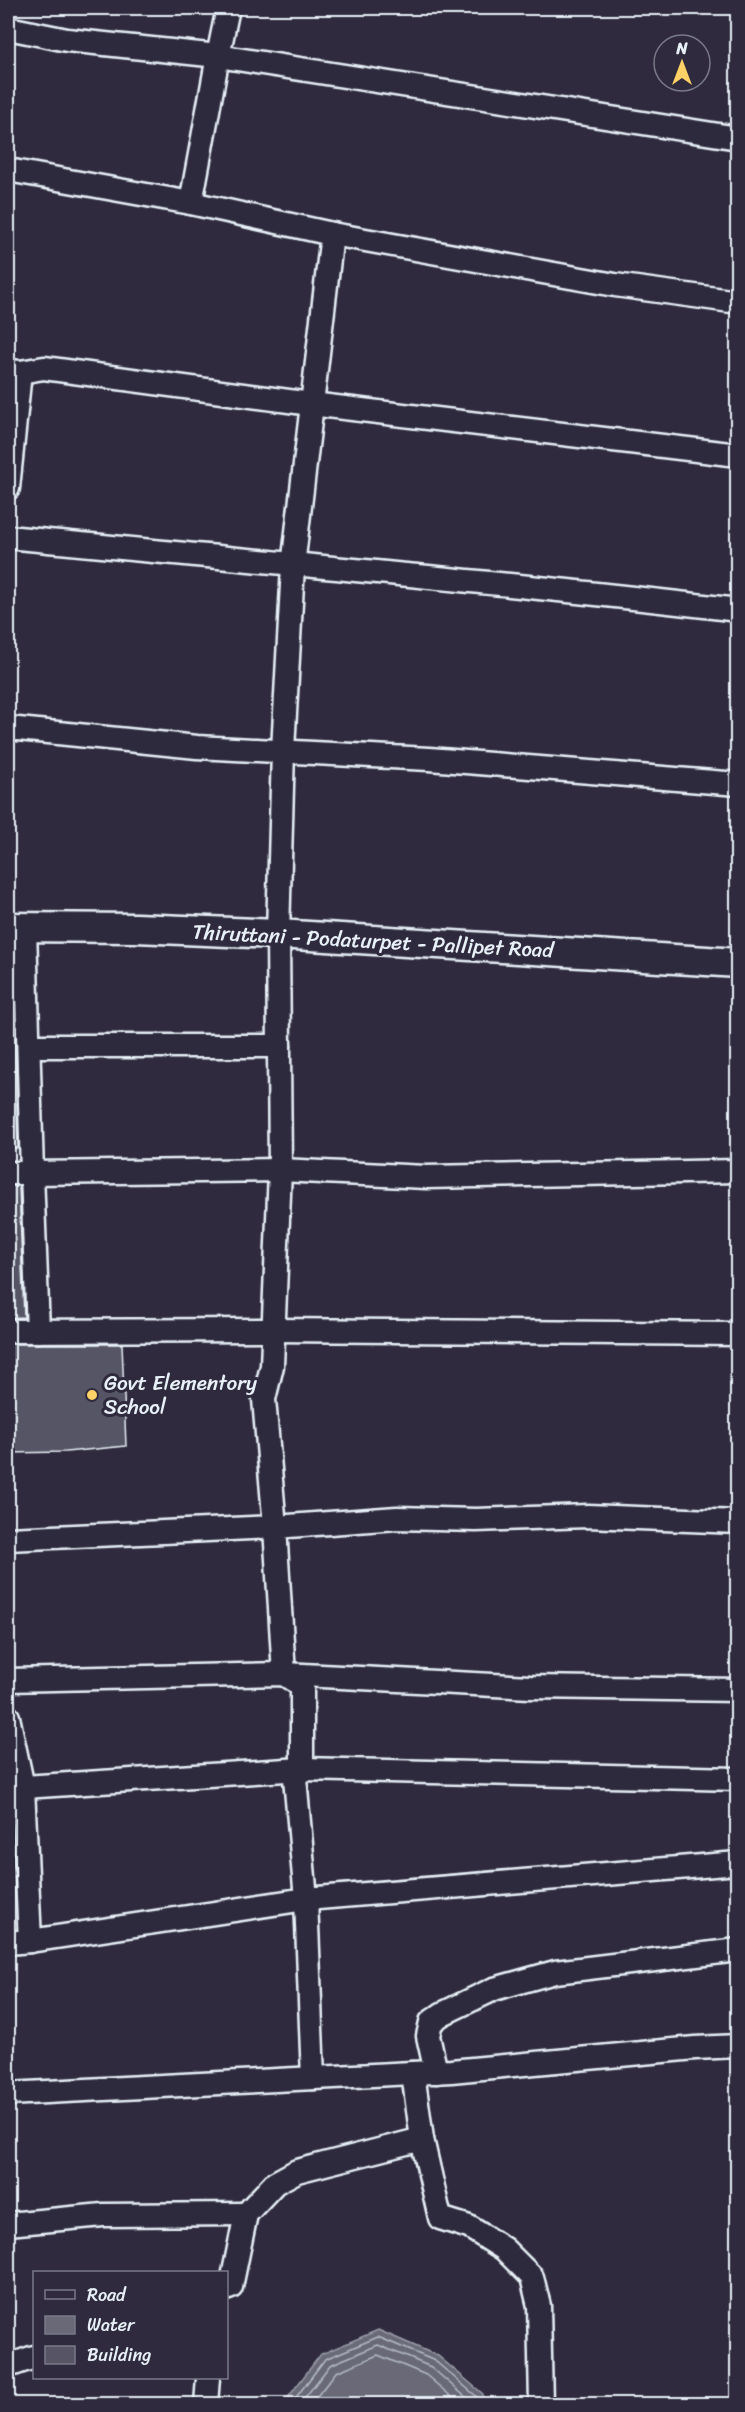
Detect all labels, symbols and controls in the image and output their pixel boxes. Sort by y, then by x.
north arrow [652,33,712,93]
text: N [675,34,688,63]
street label: Thiruttani - Podaturpet - Pallipet Road [192,913,556,970]
place label: Govt Elementory School [104,1364,257,1426]
marker: Govt Elementory School [85,1388,99,1402]
legend [33,2271,228,2379]
text: Road [87,2279,127,2311]
text: Water [87,2309,136,2341]
text: Building [87,2339,151,2371]

